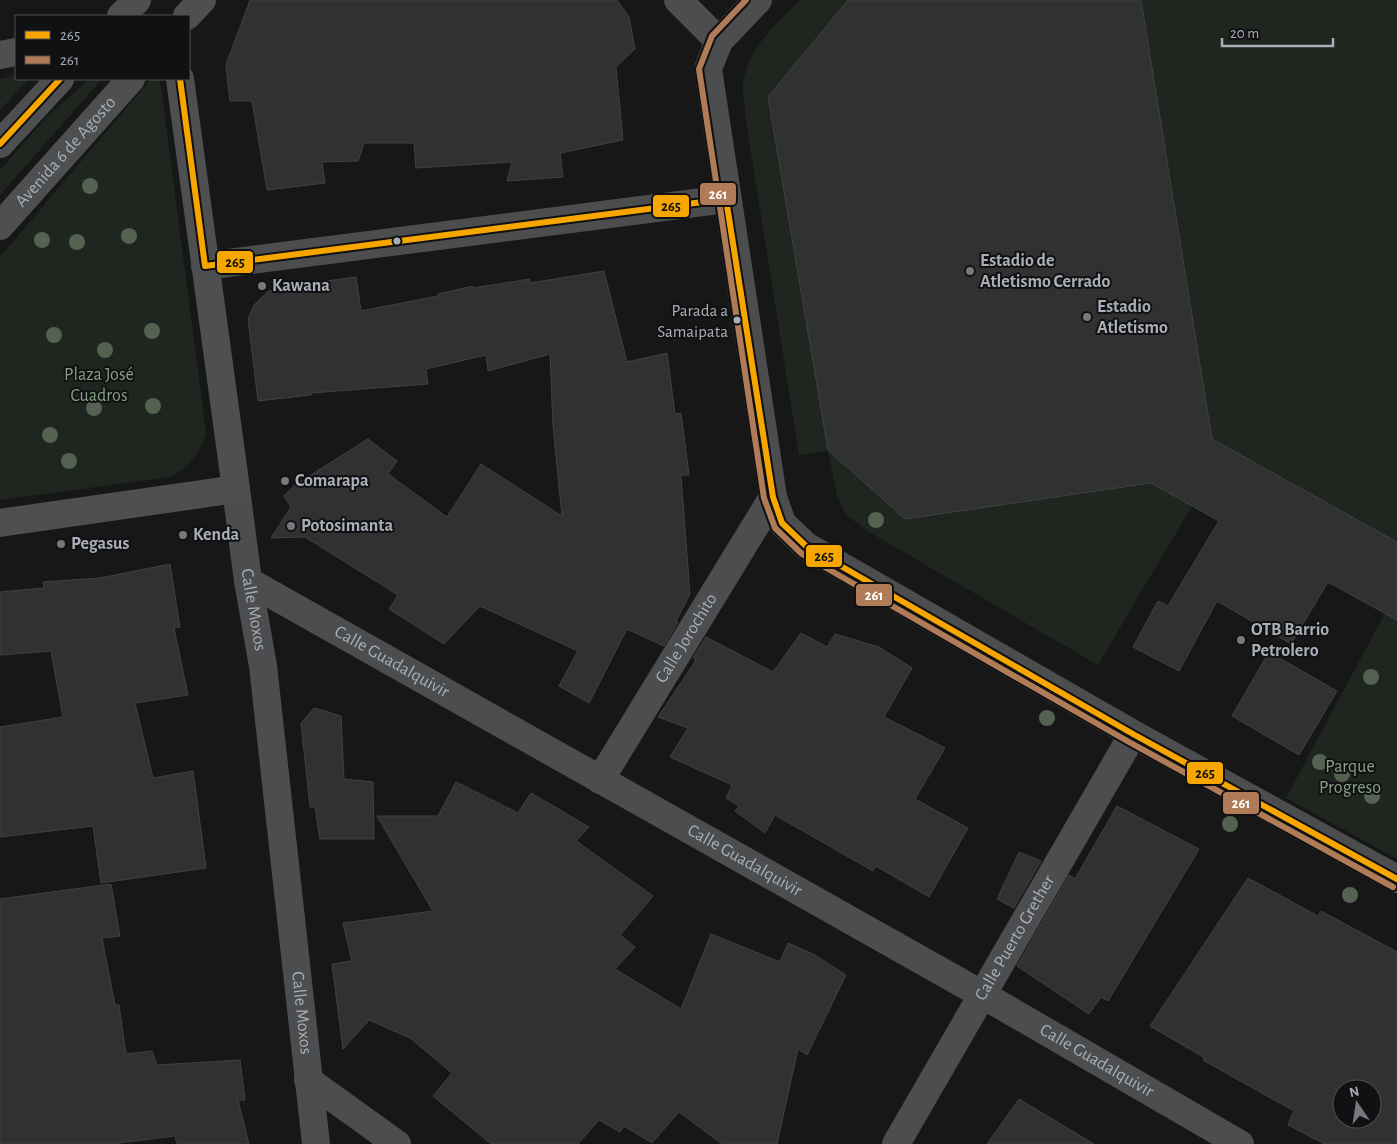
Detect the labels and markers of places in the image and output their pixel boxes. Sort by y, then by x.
unlabelled marker [392,236,402,246]
place label: Estadio de Atletismo Cerrado [980,252,1111,291]
marker: Estadio de Atletismo Cerrado [964,265,976,277]
place label: Kawana [272,277,330,295]
marker: Kawana [256,280,268,292]
place label: Estadio Atletismo [1097,298,1168,337]
place label: Parada a Samaipata [657,302,728,340]
marker: Estadio Atletismo [1081,311,1093,323]
marker: Parada a Samaipata [732,315,742,325]
place label: Comarapa [295,472,369,490]
marker: Comarapa [279,475,291,487]
place label: Potosimanta [301,517,393,535]
marker: Potosimanta [285,520,297,532]
place label: Kenda [193,526,240,544]
marker: Kenda [177,529,189,541]
place label: Pegasus [71,535,129,553]
marker: Pegasus [55,538,67,550]
place label: OTB Barrio Petrolero [1251,621,1329,660]
marker: OTB Barrio Petrolero [1235,634,1247,646]

